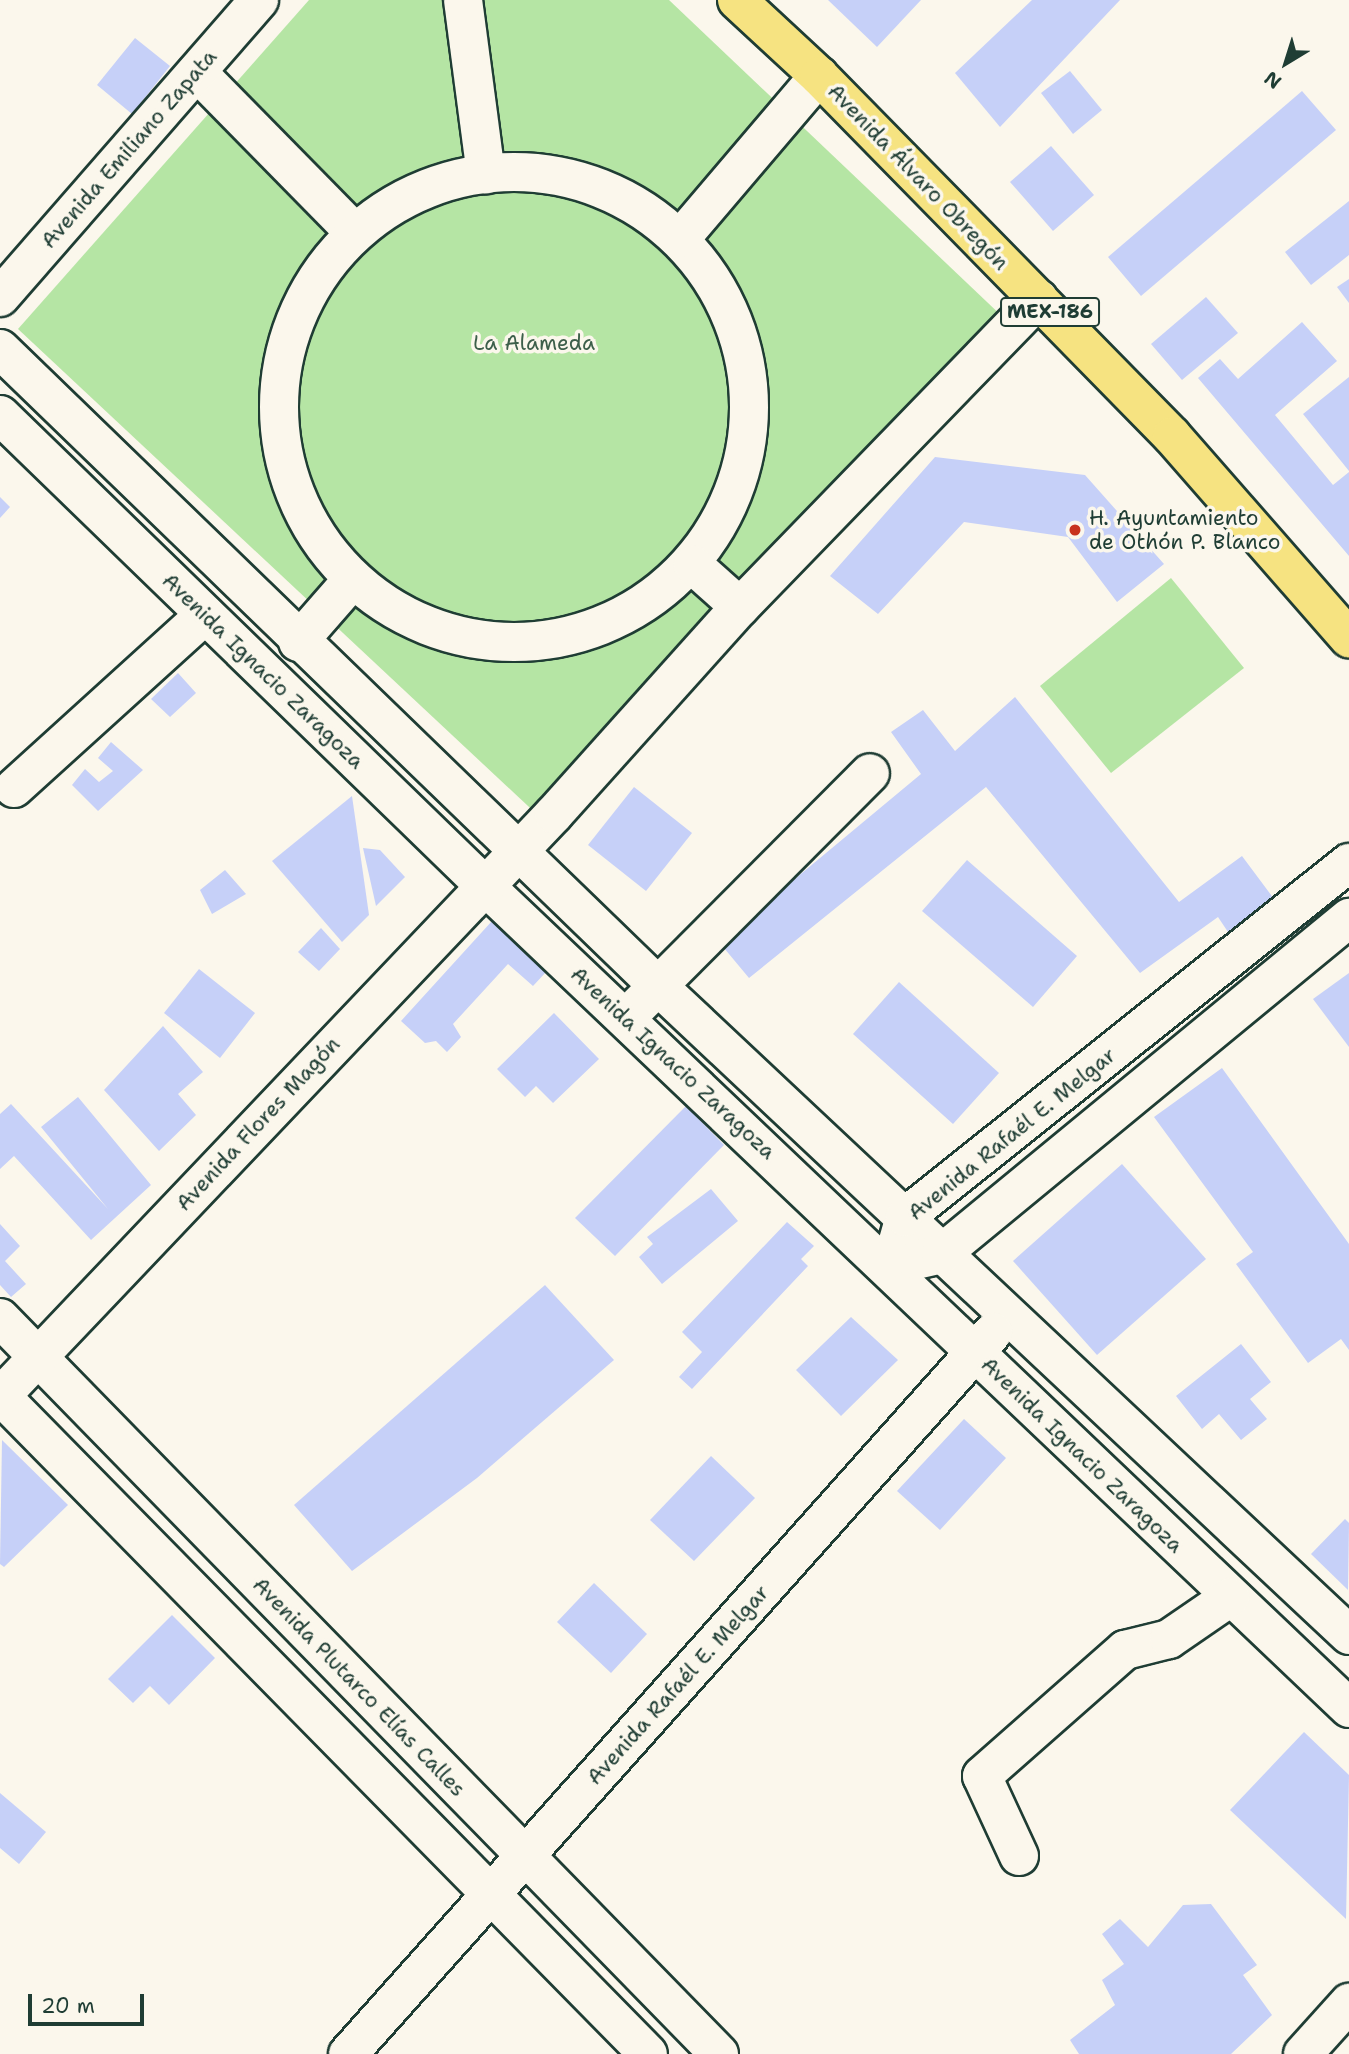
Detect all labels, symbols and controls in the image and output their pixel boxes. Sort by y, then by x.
north arrow [1251,28,1321,98]
street label: Avenida Emiliano Zapata [36,45,222,253]
text: N [1259,65,1286,94]
street label: Avenida Álvaro Obregón [823,79,1013,275]
road number: MEX-186 [999,296,1101,328]
park label: La Alameda [473,330,595,356]
place label: H. Ayuntamiento de Othón P. Blanco [1089,505,1281,555]
marker: H. Ayuntamiento de Othón P. Blanco [1067,522,1083,538]
street label: Avenida Ignacio Zaragoza [157,568,369,774]
street label: Avenida Ignacio Zaragoza [566,962,780,1164]
street label: Avenida Flores Magón [171,1032,345,1216]
street label: Avenida Rafaél E. Melgar [903,1042,1121,1226]
street label: Avenida Ignacio Zaragoza [976,1352,1188,1558]
street label: Avenida Plutarco Elías Calles [248,1572,470,1802]
street label: Avenida Rafaél E. Melgar [582,1580,774,1790]
scale bar [32,1980,147,2024]
text: 20 m [41,1992,95,2020]

